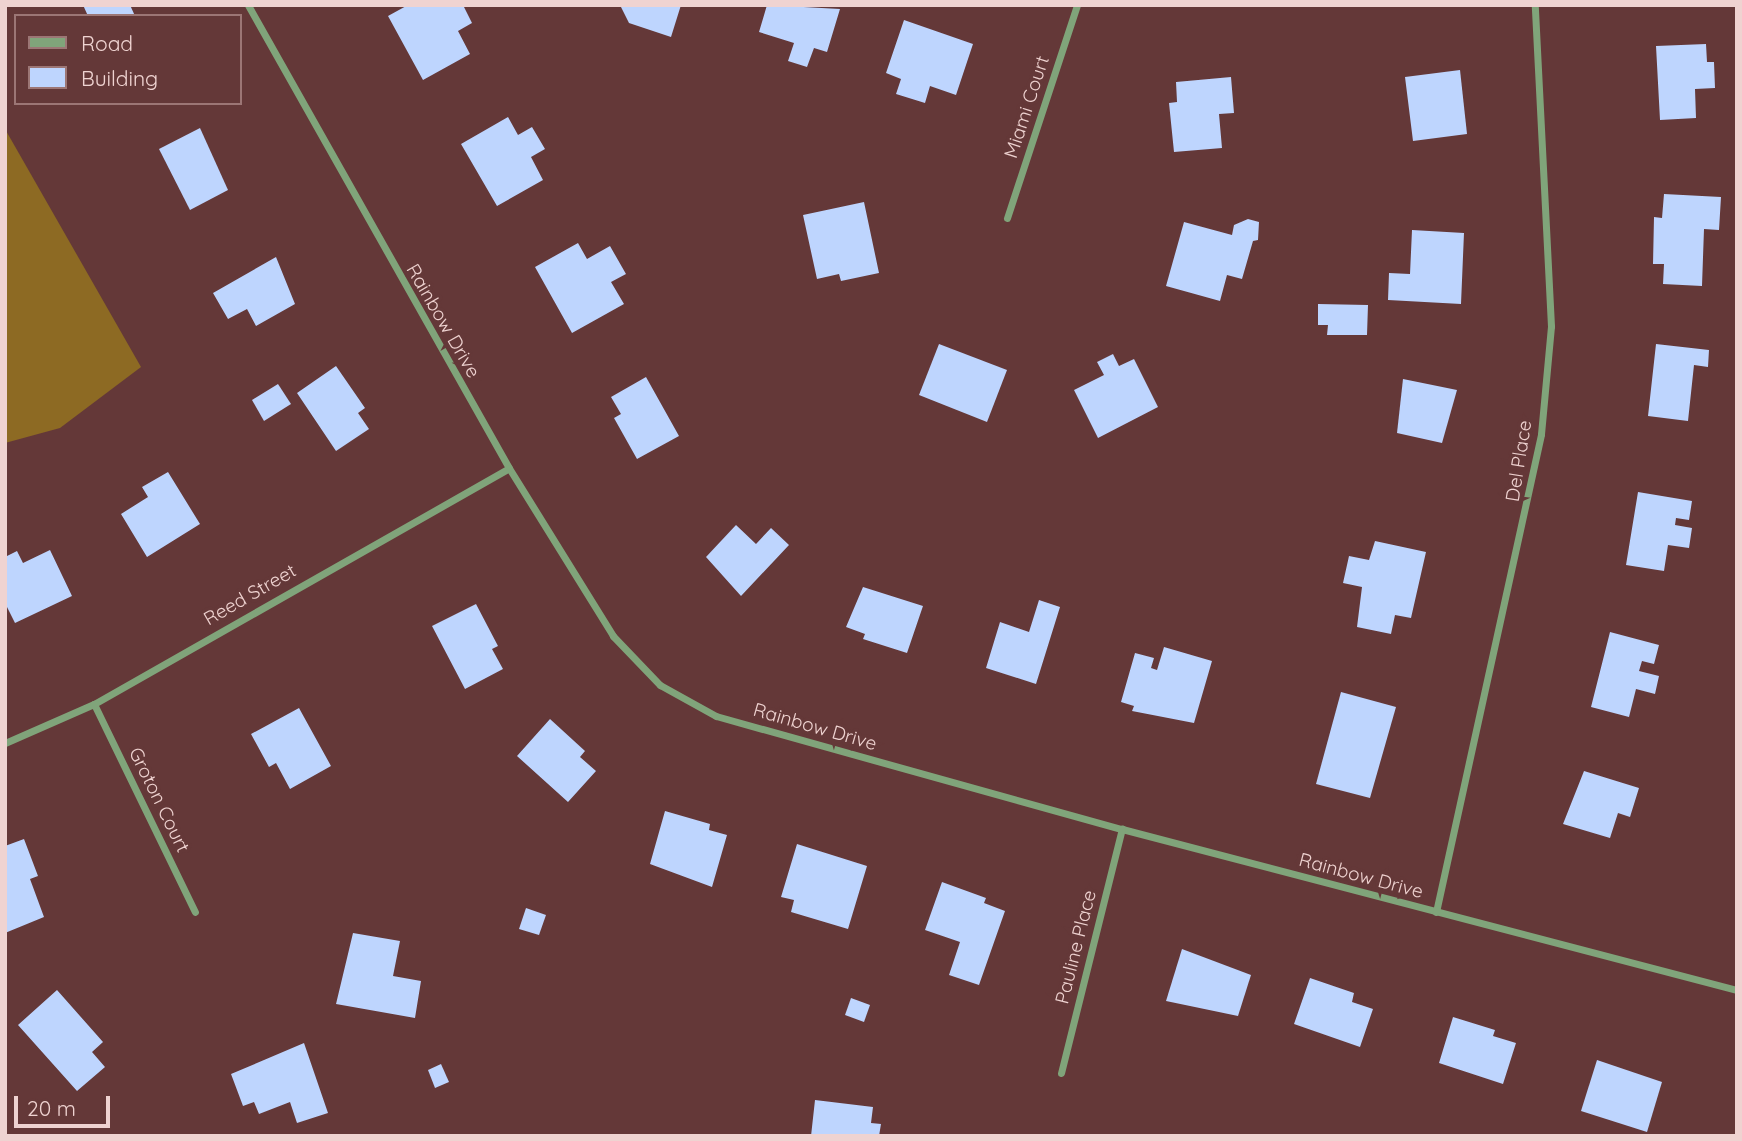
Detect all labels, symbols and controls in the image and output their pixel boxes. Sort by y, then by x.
legend [14,14,242,105]
text: Road [81,30,133,56]
street label: Miami Court [1000,53,1054,161]
text: Building [81,65,158,91]
street label: Rainbow Drive [401,260,485,382]
street label: Del Place [1501,419,1537,503]
street label: Reed Street [200,559,300,631]
street label: Rainbow Drive [751,698,879,756]
street label: Groton Court [124,744,194,856]
street label: Rainbow Drive [1296,848,1426,904]
street label: Pauline Place [1051,888,1101,1006]
scale bar [18,1082,114,1126]
text: 20 m [27,1095,76,1121]

